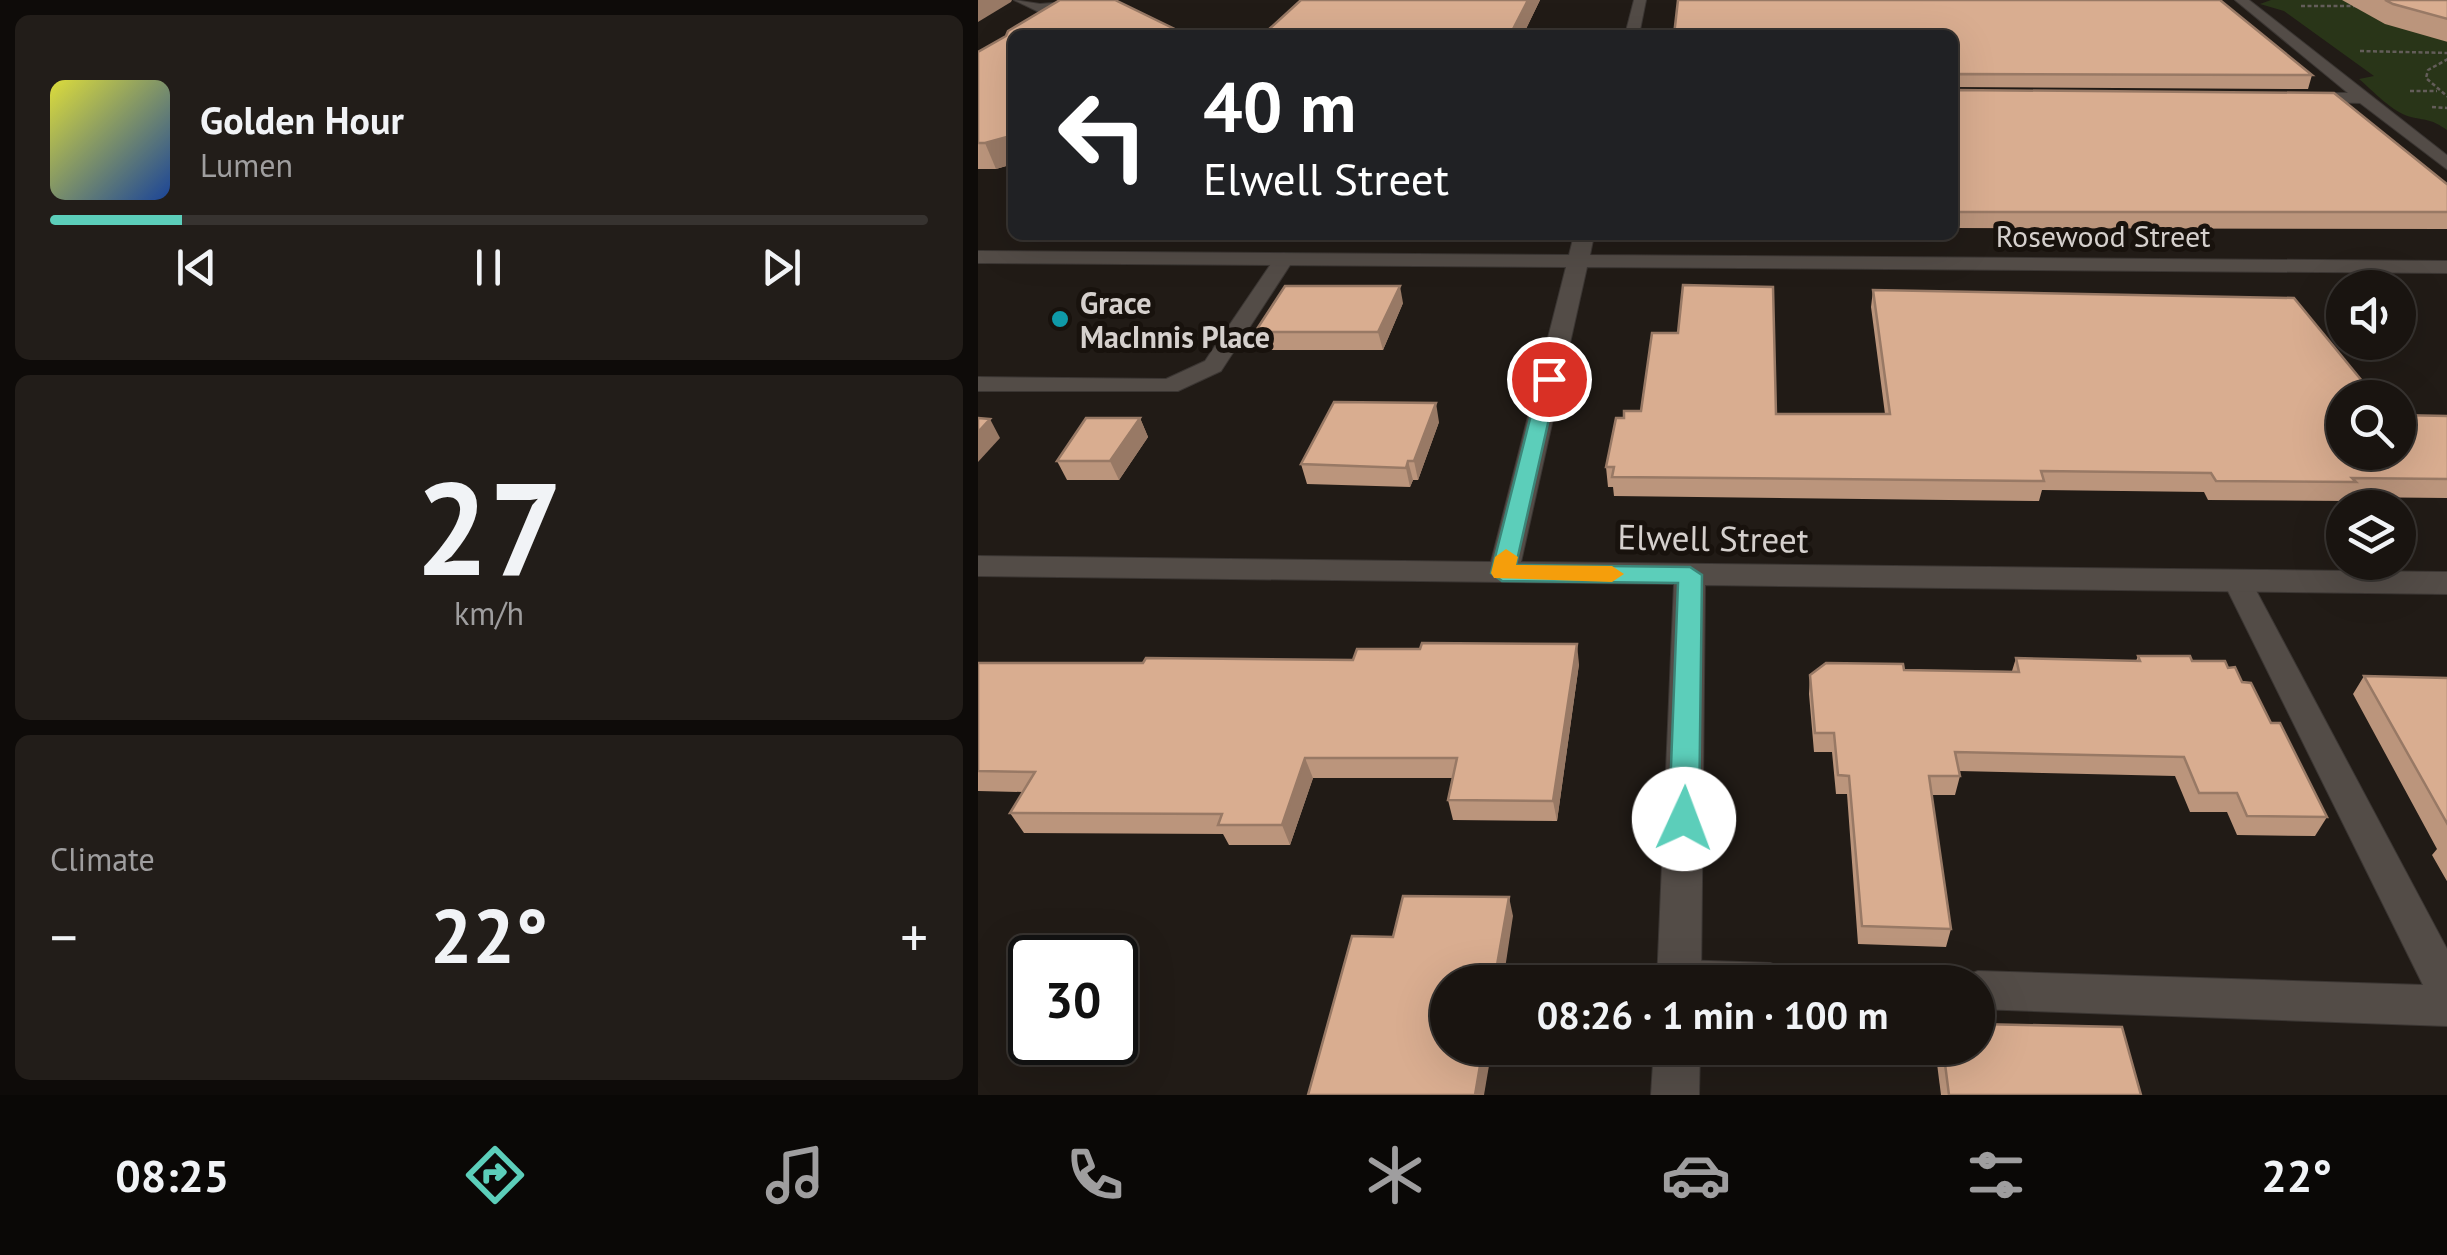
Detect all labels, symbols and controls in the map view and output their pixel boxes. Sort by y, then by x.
text: 40 m [1203,61,1356,151]
icon: left [1038,70,1168,200]
text: Golden Hour [200,95,404,144]
text: Lumen [200,144,293,186]
text: Elwell Street [1203,149,1449,207]
street label: Rosewood Street [1996,216,2210,255]
icon: previous [169,240,224,295]
icon: pause [461,240,516,295]
icon: next [754,240,809,295]
map controls [2326,270,2416,580]
button: sound [2326,270,2416,360]
place label: Grace MacInnis Place [1080,283,1270,356]
marker: Grace MacInnis Place [1049,308,1071,330]
pin [1507,337,1592,422]
icon: arrive [1522,352,1577,407]
button: search [2326,380,2416,470]
text: 27 [415,443,563,611]
button: layers [2326,490,2416,580]
street label: Elwell Street [1617,513,1809,563]
text: km/h [454,592,524,634]
position arrow [1632,767,1736,871]
text: Climate [50,838,155,880]
text: 22° [430,887,548,984]
text: − [50,901,78,972]
text: + [900,901,928,972]
speed limit sign: 30 [1008,935,1138,1065]
text: 08:26 · 1 min · 100 m [1537,990,1888,1039]
icon: directions [460,1140,530,1210]
icon: music [760,1140,830,1210]
icon: phone [1060,1140,1130,1210]
icon: climate [1360,1140,1430,1210]
icon: car [1661,1140,1731,1210]
icon: filters [1961,1140,2031,1210]
text: 08:25 [115,1146,229,1204]
text: 22° [2261,1146,2332,1204]

